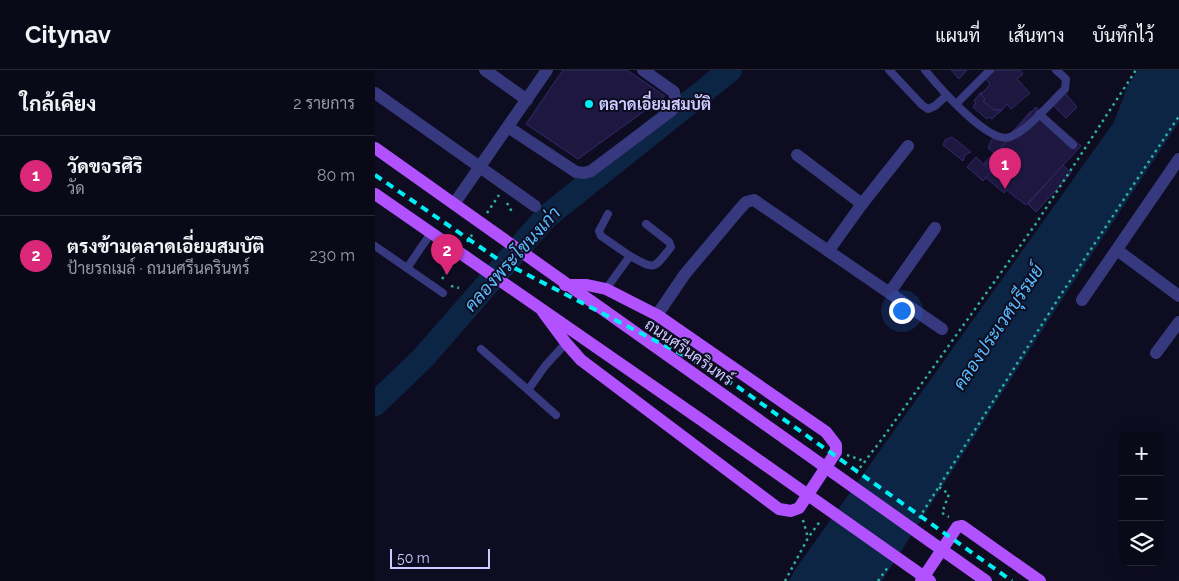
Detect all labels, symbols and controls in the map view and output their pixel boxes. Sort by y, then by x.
text: Citynav [25,20,111,49]
text: แผนที่ [935,25,980,46]
text: เส้นทาง [1008,25,1064,46]
text: บันทึกไว้ [1092,25,1154,46]
place label: ตลาดเอี่ยมสมบัติ [599,90,711,114]
text: ใกล้เคียง [20,91,96,116]
text: 2 รายการ [293,94,355,113]
marker: ตลาดเอี่ยมสมบัติ [583,98,595,110]
pin: 1 [989,148,1021,189]
text: วัดขจรศิริ [67,155,142,177]
text: 1 [32,166,40,185]
text: 80 m [317,166,355,185]
text: วัด [67,179,85,198]
water label: คลองพระโขนงเก่า [458,201,565,316]
pin: 2 [431,234,463,275]
text: ตรงข้ามตลาดเอี่ยมสมบัติ [67,235,264,257]
text: 2 [31,246,41,265]
text: 230 m [310,246,355,265]
water label: คลองประเวศบุรีรมย์ [947,257,1051,395]
text: ป้ายรถเมล์ · ถนนศรีนครินทร์ [67,259,250,278]
your location [889,298,915,324]
street label: ถนนศรีนครินทร์ [641,312,739,389]
map controls [1119,431,1164,566]
button: + [1119,431,1164,476]
button: − [1119,476,1164,521]
button: layers [1119,521,1164,566]
scale bar [390,546,490,569]
text: 50 m [397,550,430,566]

